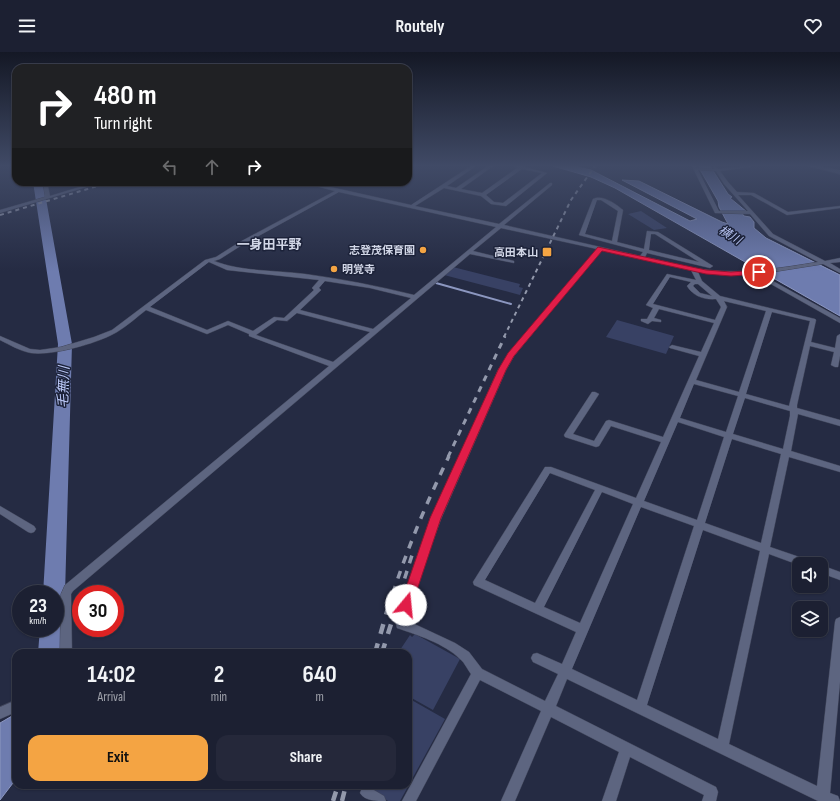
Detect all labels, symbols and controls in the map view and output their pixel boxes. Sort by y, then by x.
icon: menu [16,15,38,37]
icon: heart [802,15,824,37]
text: Routely [395,16,445,37]
text: 480 m [94,79,157,112]
icon: right [28,80,80,132]
text: Turn right [94,113,152,134]
icon: left [159,156,181,178]
icon: ahead [201,156,223,178]
icon: right [243,156,265,178]
water label: 横川 [716,223,746,249]
district label: 一身田平野 [236,237,302,253]
place label: 志登茂保育園 [349,244,415,257]
marker: 志登茂保育園 [418,245,428,255]
place label: 高田本山 [494,246,538,259]
marker: 高田本山 [541,246,553,258]
pin [742,255,776,289]
icon: arrive [748,261,770,283]
place label: 明覚寺 [342,263,375,276]
marker: 明覚寺 [329,264,339,274]
water label: 毛無川 [54,364,73,408]
map controls [792,557,828,637]
button: sound [792,557,828,593]
position arrow [385,584,427,626]
speed limit sign: 30 [72,585,124,637]
text: 23 [29,594,47,618]
button: layers [792,601,828,637]
text: km/h [29,615,47,627]
text: 14:02 [87,660,135,689]
text: 2 [214,660,224,689]
text: 640 [303,660,337,689]
text: Arrival [97,689,125,705]
text: min [211,689,227,705]
text: m [315,689,324,705]
button: Exit [28,735,208,781]
button: Share [216,735,396,781]

